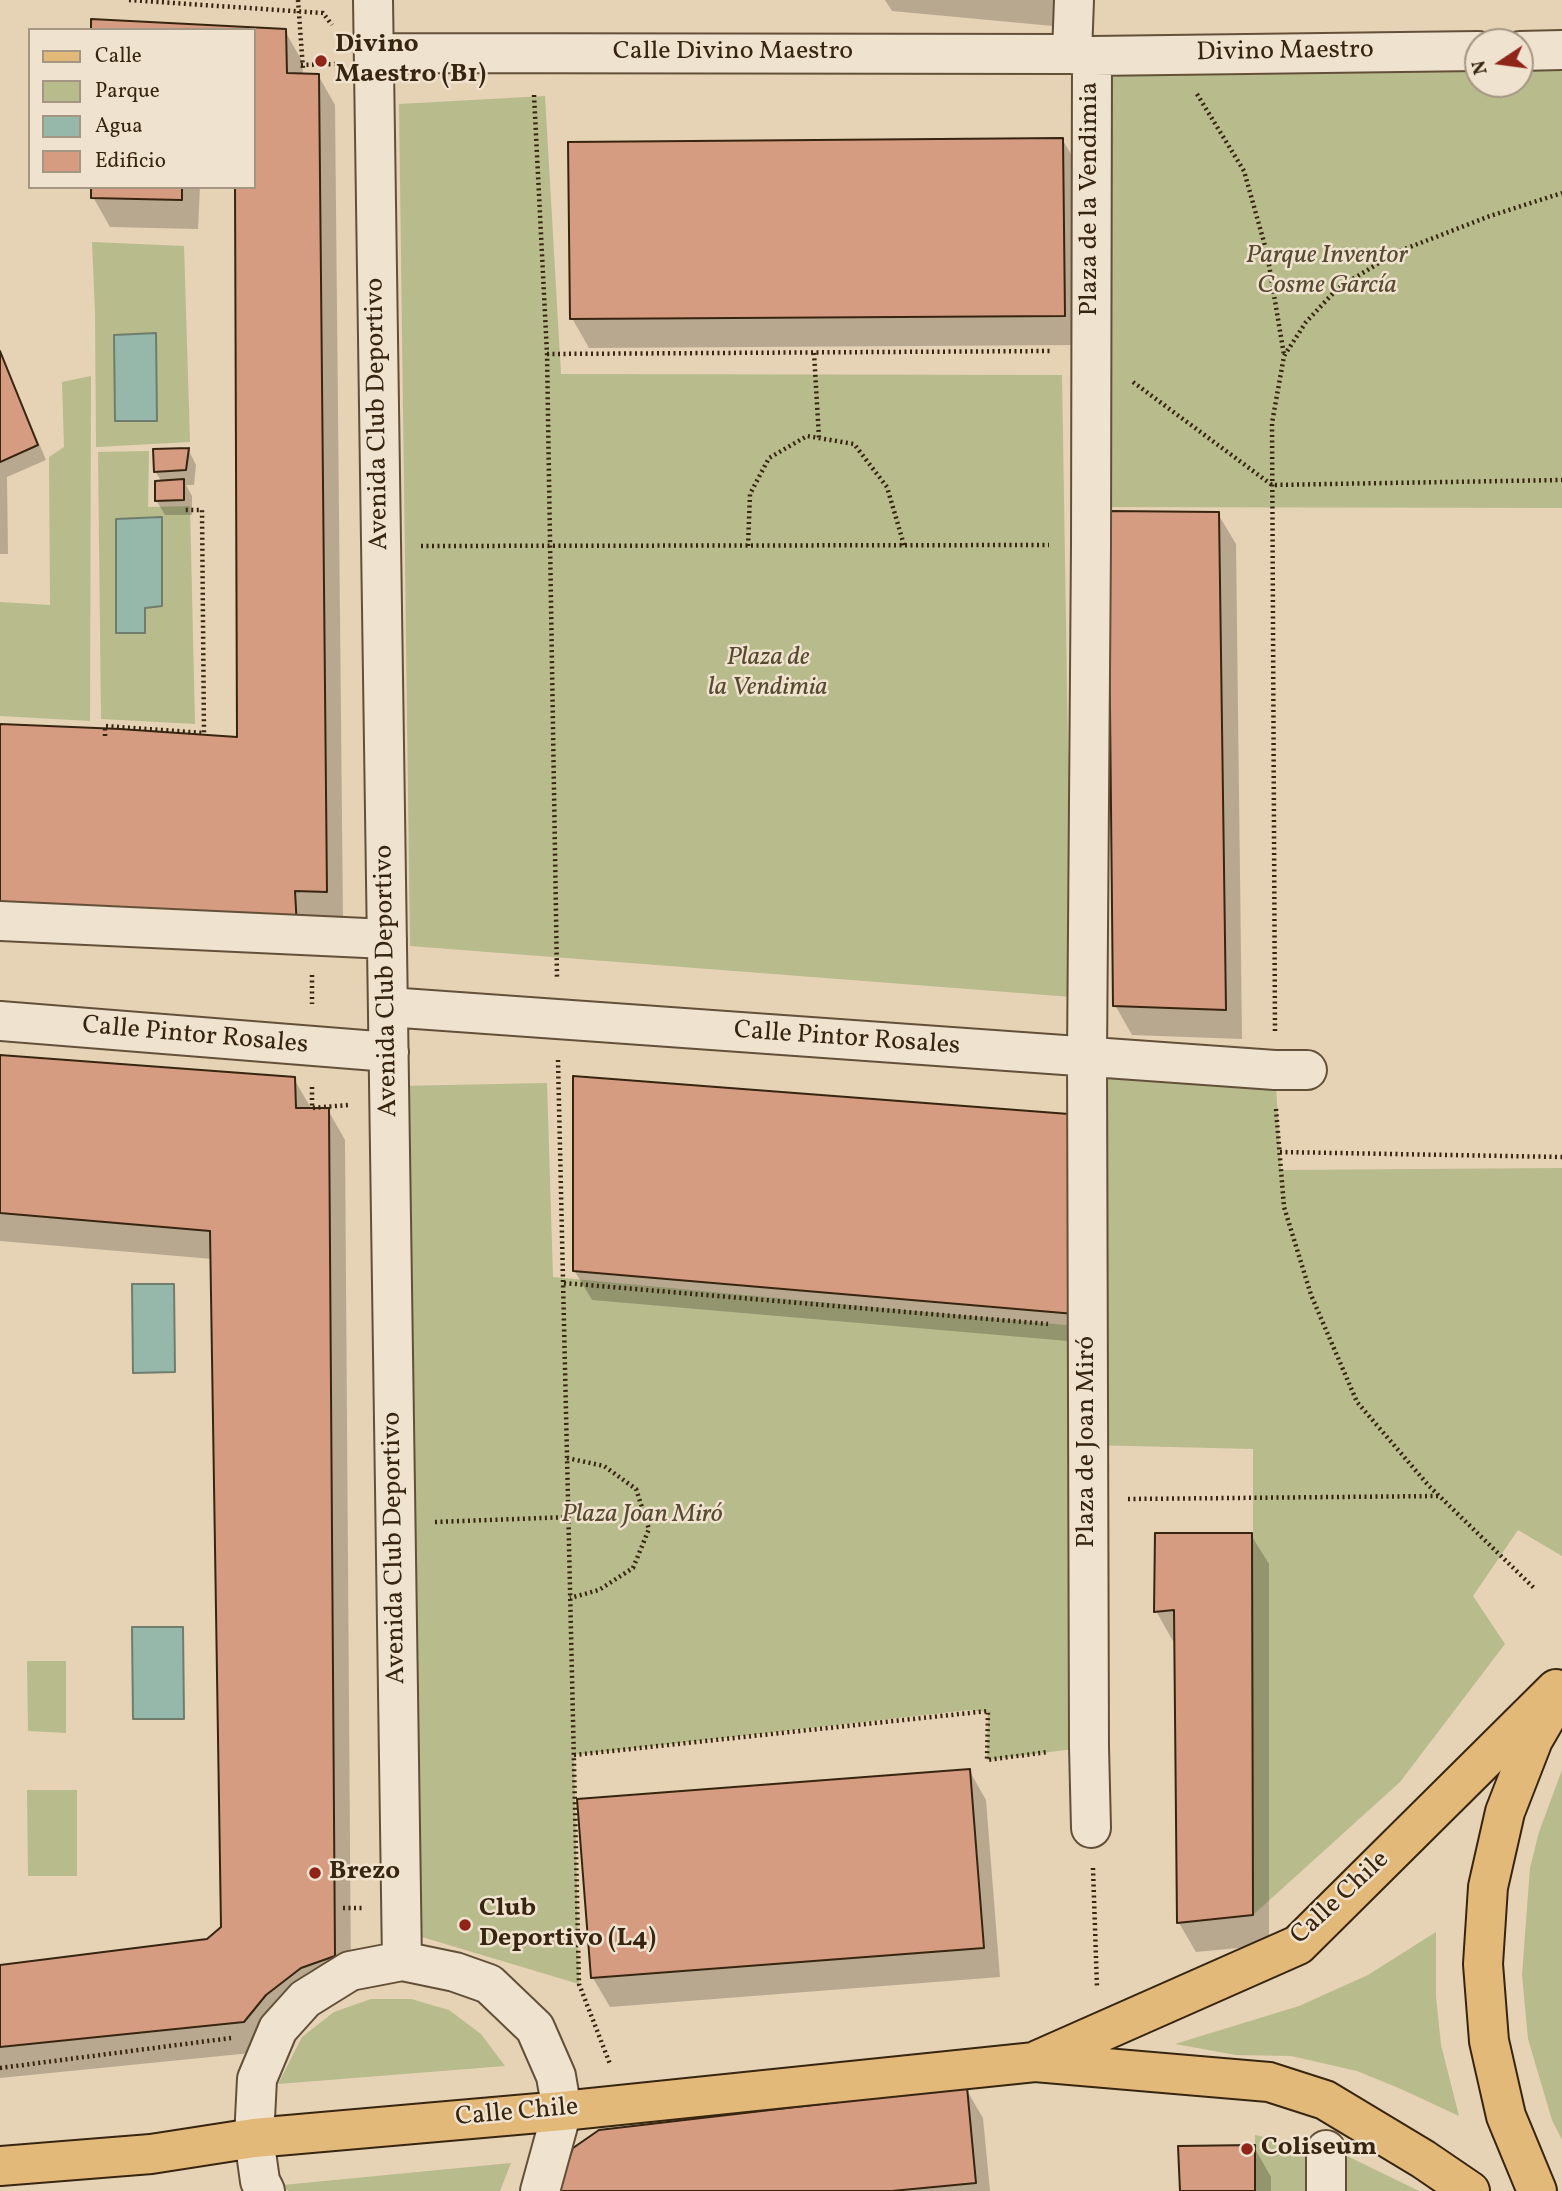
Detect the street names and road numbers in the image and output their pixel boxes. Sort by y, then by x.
street label: Divino Maestro [1196,36,1374,70]
street label: Calle Divino Maestro [613,37,853,69]
street label: Plaza de la Vendimia [1075,82,1107,316]
street label: Avenida Club Deportivo [361,277,397,551]
street label: Avenida Club Deportivo [370,844,406,1118]
street label: Calle Pintor Rosales [81,1012,309,1062]
street label: Calle Pintor Rosales [733,1017,961,1063]
street label: Plaza de Joan Miró [1072,1336,1104,1548]
street label: Avenida Club Deportivo [378,1411,414,1685]
street label: Calle Chile [1285,1846,1397,1952]
street label: Calle Chile [454,2093,580,2135]

